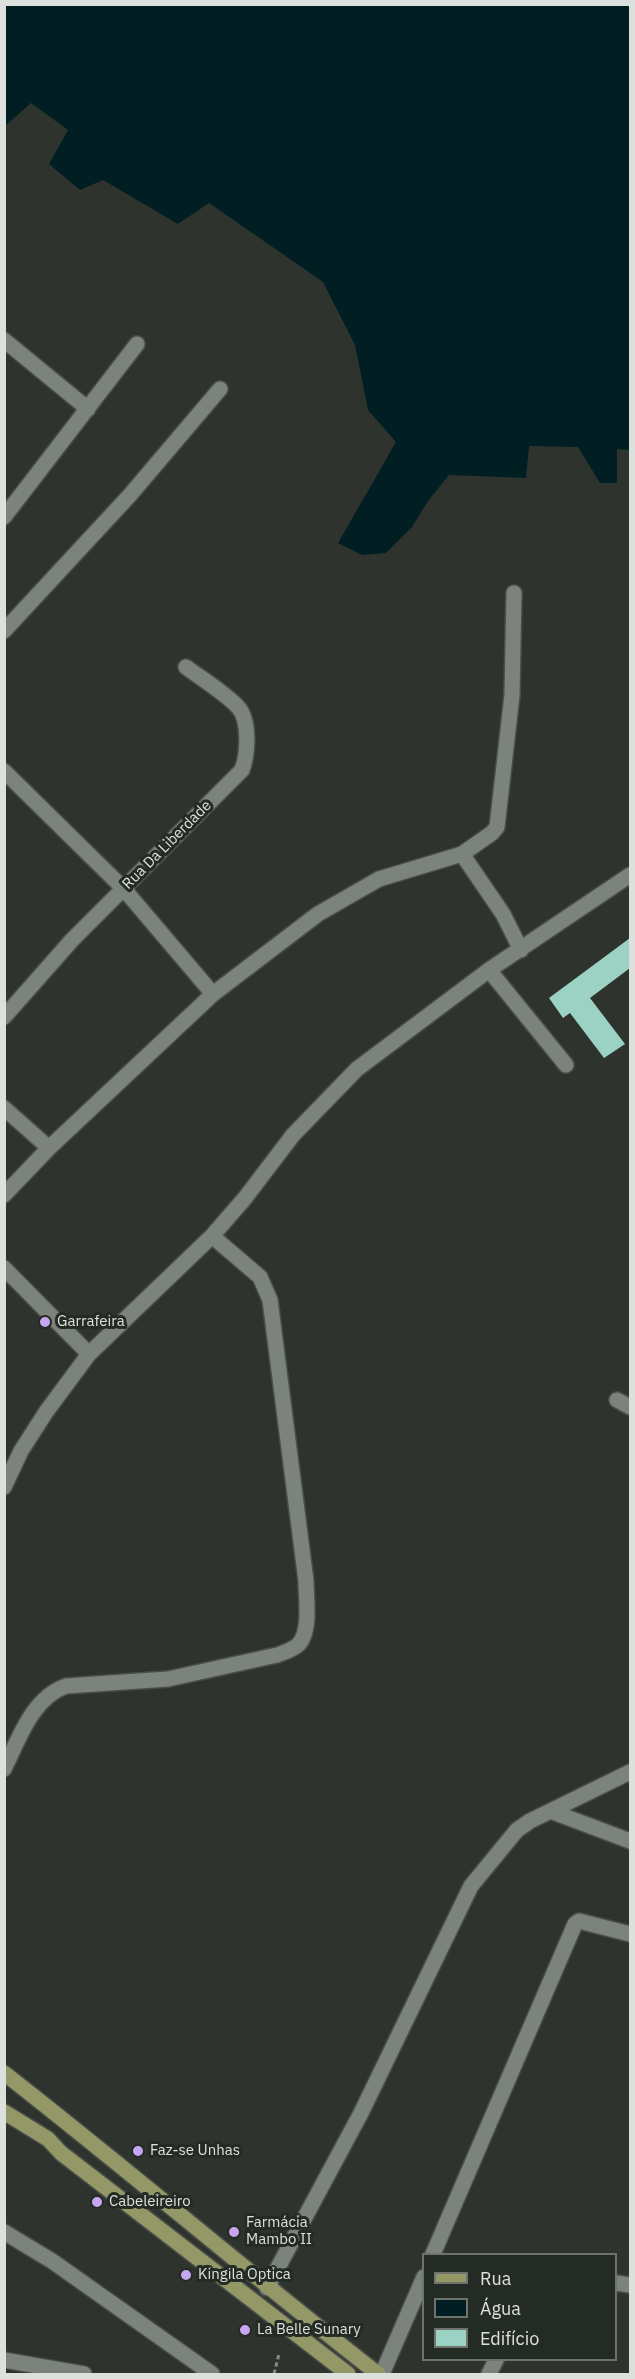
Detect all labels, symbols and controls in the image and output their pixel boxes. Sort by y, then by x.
street label: Rua Da Liberdade [119,797,215,893]
place label: Garrafeira [57,1313,125,1331]
marker: Garrafeira [38,1315,52,1329]
place label: Faz-se Unhas [150,2142,240,2160]
marker: Faz-se Unhas [131,2144,145,2158]
place label: Cabeleireiro [109,2193,191,2211]
marker: Cabeleireiro [90,2195,104,2209]
place label: Farmácia Mambo II [246,2214,312,2249]
marker: Farmácia Mambo II [227,2225,241,2239]
legend [422,2253,617,2361]
place label: Kingila Optica [198,2266,291,2284]
text: Rua [480,2267,511,2290]
marker: Kingila Optica [179,2268,193,2282]
text: Água [480,2297,521,2320]
place label: La Belle Sunary [257,2321,361,2339]
marker: La Belle Sunary [238,2323,252,2337]
text: Edifício [480,2327,539,2350]

